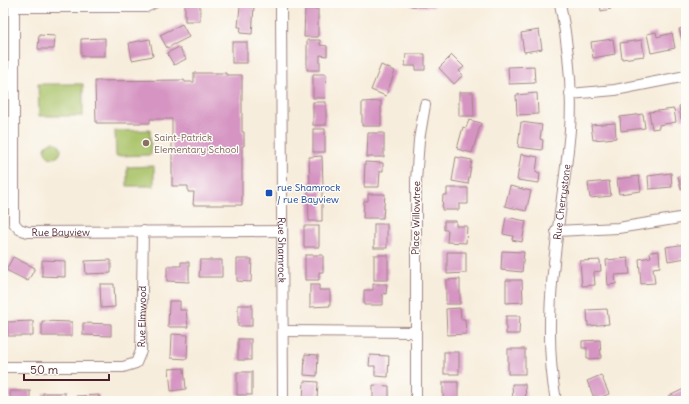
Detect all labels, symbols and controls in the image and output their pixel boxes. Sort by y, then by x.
place label: Saint-Patrick Elementary School [154,131,239,156]
marker: Saint-Patrick Elementary School [141,138,151,148]
street label: Rue Cherrystone [550,163,573,241]
place label: rue Shamrock / rue Bayview [277,181,340,206]
street label: Place Willowtree [409,181,423,255]
marker: rue Shamrock / rue Bayview [264,188,274,198]
street label: Rue Shamrock [276,217,289,283]
street label: Rue Bayview [32,225,90,238]
street label: Rue Elmwood [135,286,149,348]
scale bar [24,356,109,382]
text: 50 m [30,362,59,377]

